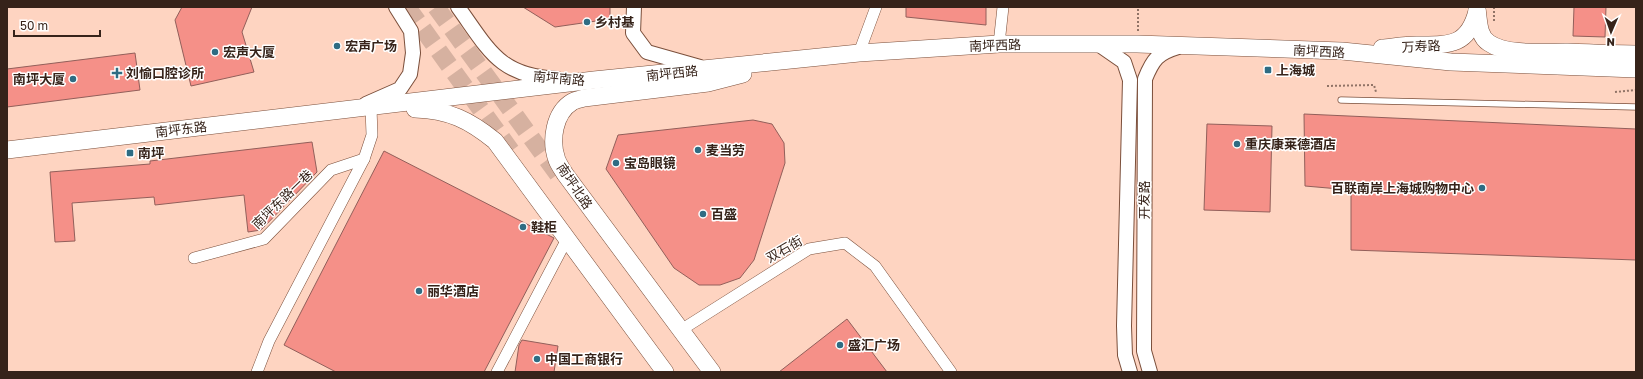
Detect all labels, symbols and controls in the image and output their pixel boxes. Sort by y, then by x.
scale bar [14,12,100,38]
north arrow [1591,12,1631,52]
place label: 乡村基 [595,14,635,30]
marker: 乡村基 [582,17,592,27]
text: 50 m [20,18,48,33]
street label: 南坪西路 [969,36,1021,54]
text: N [1606,36,1615,49]
street label: 万寿路 [1401,37,1441,55]
place label: 宏声广场 [345,38,397,54]
marker: 宏声广场 [332,41,342,51]
street label: 南坪西路 [1293,42,1345,60]
place label: 宏声大厦 [223,44,275,60]
marker: 宏声大厦 [210,47,220,57]
street label: 南坪西路 [645,62,699,84]
place label: 上海城 [1276,62,1315,78]
place label: 刘愉口腔诊所 [126,65,204,81]
marker: 上海城 [1263,65,1273,75]
marker: 刘愉口腔诊所 [111,67,123,79]
street label: 南坪南路 [532,68,586,88]
place label: 南坪大厦 [13,71,65,87]
marker: 南坪大厦 [68,74,78,84]
street label: 南坪东路 [154,118,208,140]
place label: 重庆康莱德酒店 [1245,136,1336,152]
marker: 重庆康莱德酒店 [1232,139,1242,149]
place label: 麦当劳 [706,142,745,158]
place label: 南坪 [138,145,164,161]
marker: 麦当劳 [693,145,703,155]
marker: 南坪 [125,148,135,158]
place label: 宝岛眼镜 [624,155,676,171]
marker: 宝岛眼镜 [611,158,621,168]
street label: 南坪北路 [554,160,596,212]
street label: 南坪东路一巷 [248,166,316,232]
street label: 开发路 [1136,180,1152,220]
place label: 百联南岸上海城购物中心 [1331,180,1474,196]
marker: 百联南岸上海城购物中心 [1477,183,1487,193]
place label: 百盛 [711,206,737,222]
marker: 百盛 [698,209,708,219]
place label: 鞋柜 [531,219,557,235]
marker: 鞋柜 [518,222,528,232]
street label: 双石街 [763,232,805,266]
place label: 丽华酒店 [427,283,479,299]
marker: 丽华酒店 [414,286,424,296]
place label: 盛汇广场 [848,337,900,353]
marker: 盛汇广场 [835,340,845,350]
place label: 中国工商银行 [545,351,623,367]
marker: 中国工商银行 [532,354,542,364]

